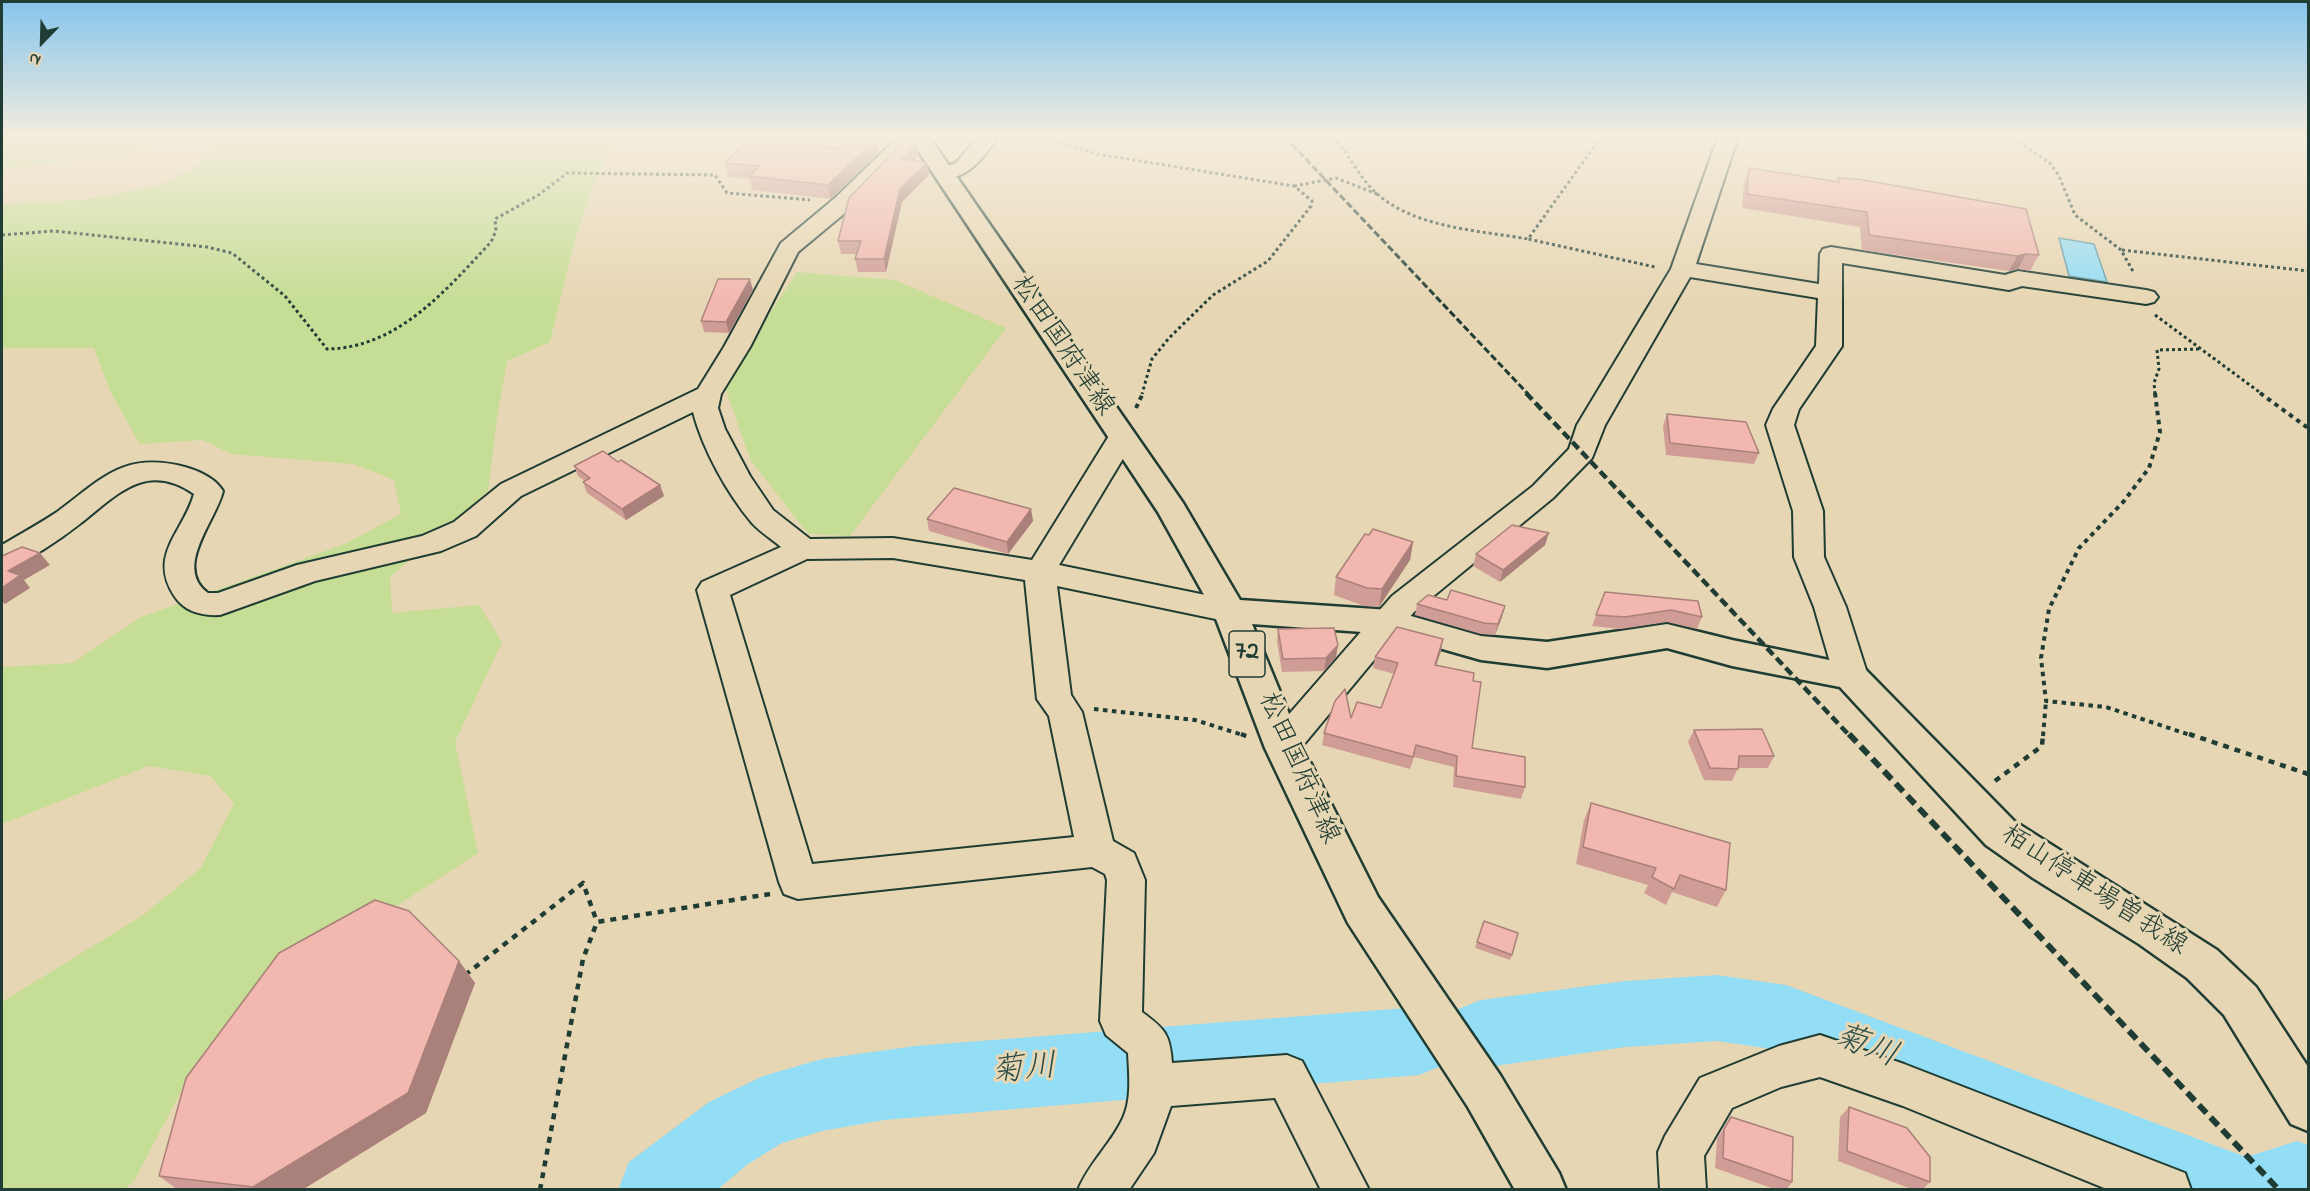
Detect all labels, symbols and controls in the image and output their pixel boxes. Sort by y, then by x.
north arrow [12,12,72,72]
text: N [25,45,45,72]
street label: 松田国府津線 [1002,271,1120,423]
road number: 72 [1229,631,1265,677]
street label: 松田国府津線 [1249,688,1345,850]
street label: 栢山停車場曽我線 [1994,820,2192,964]
water label: 菊川 [1827,1019,1903,1079]
water label: 菊川 [989,1049,1059,1095]

